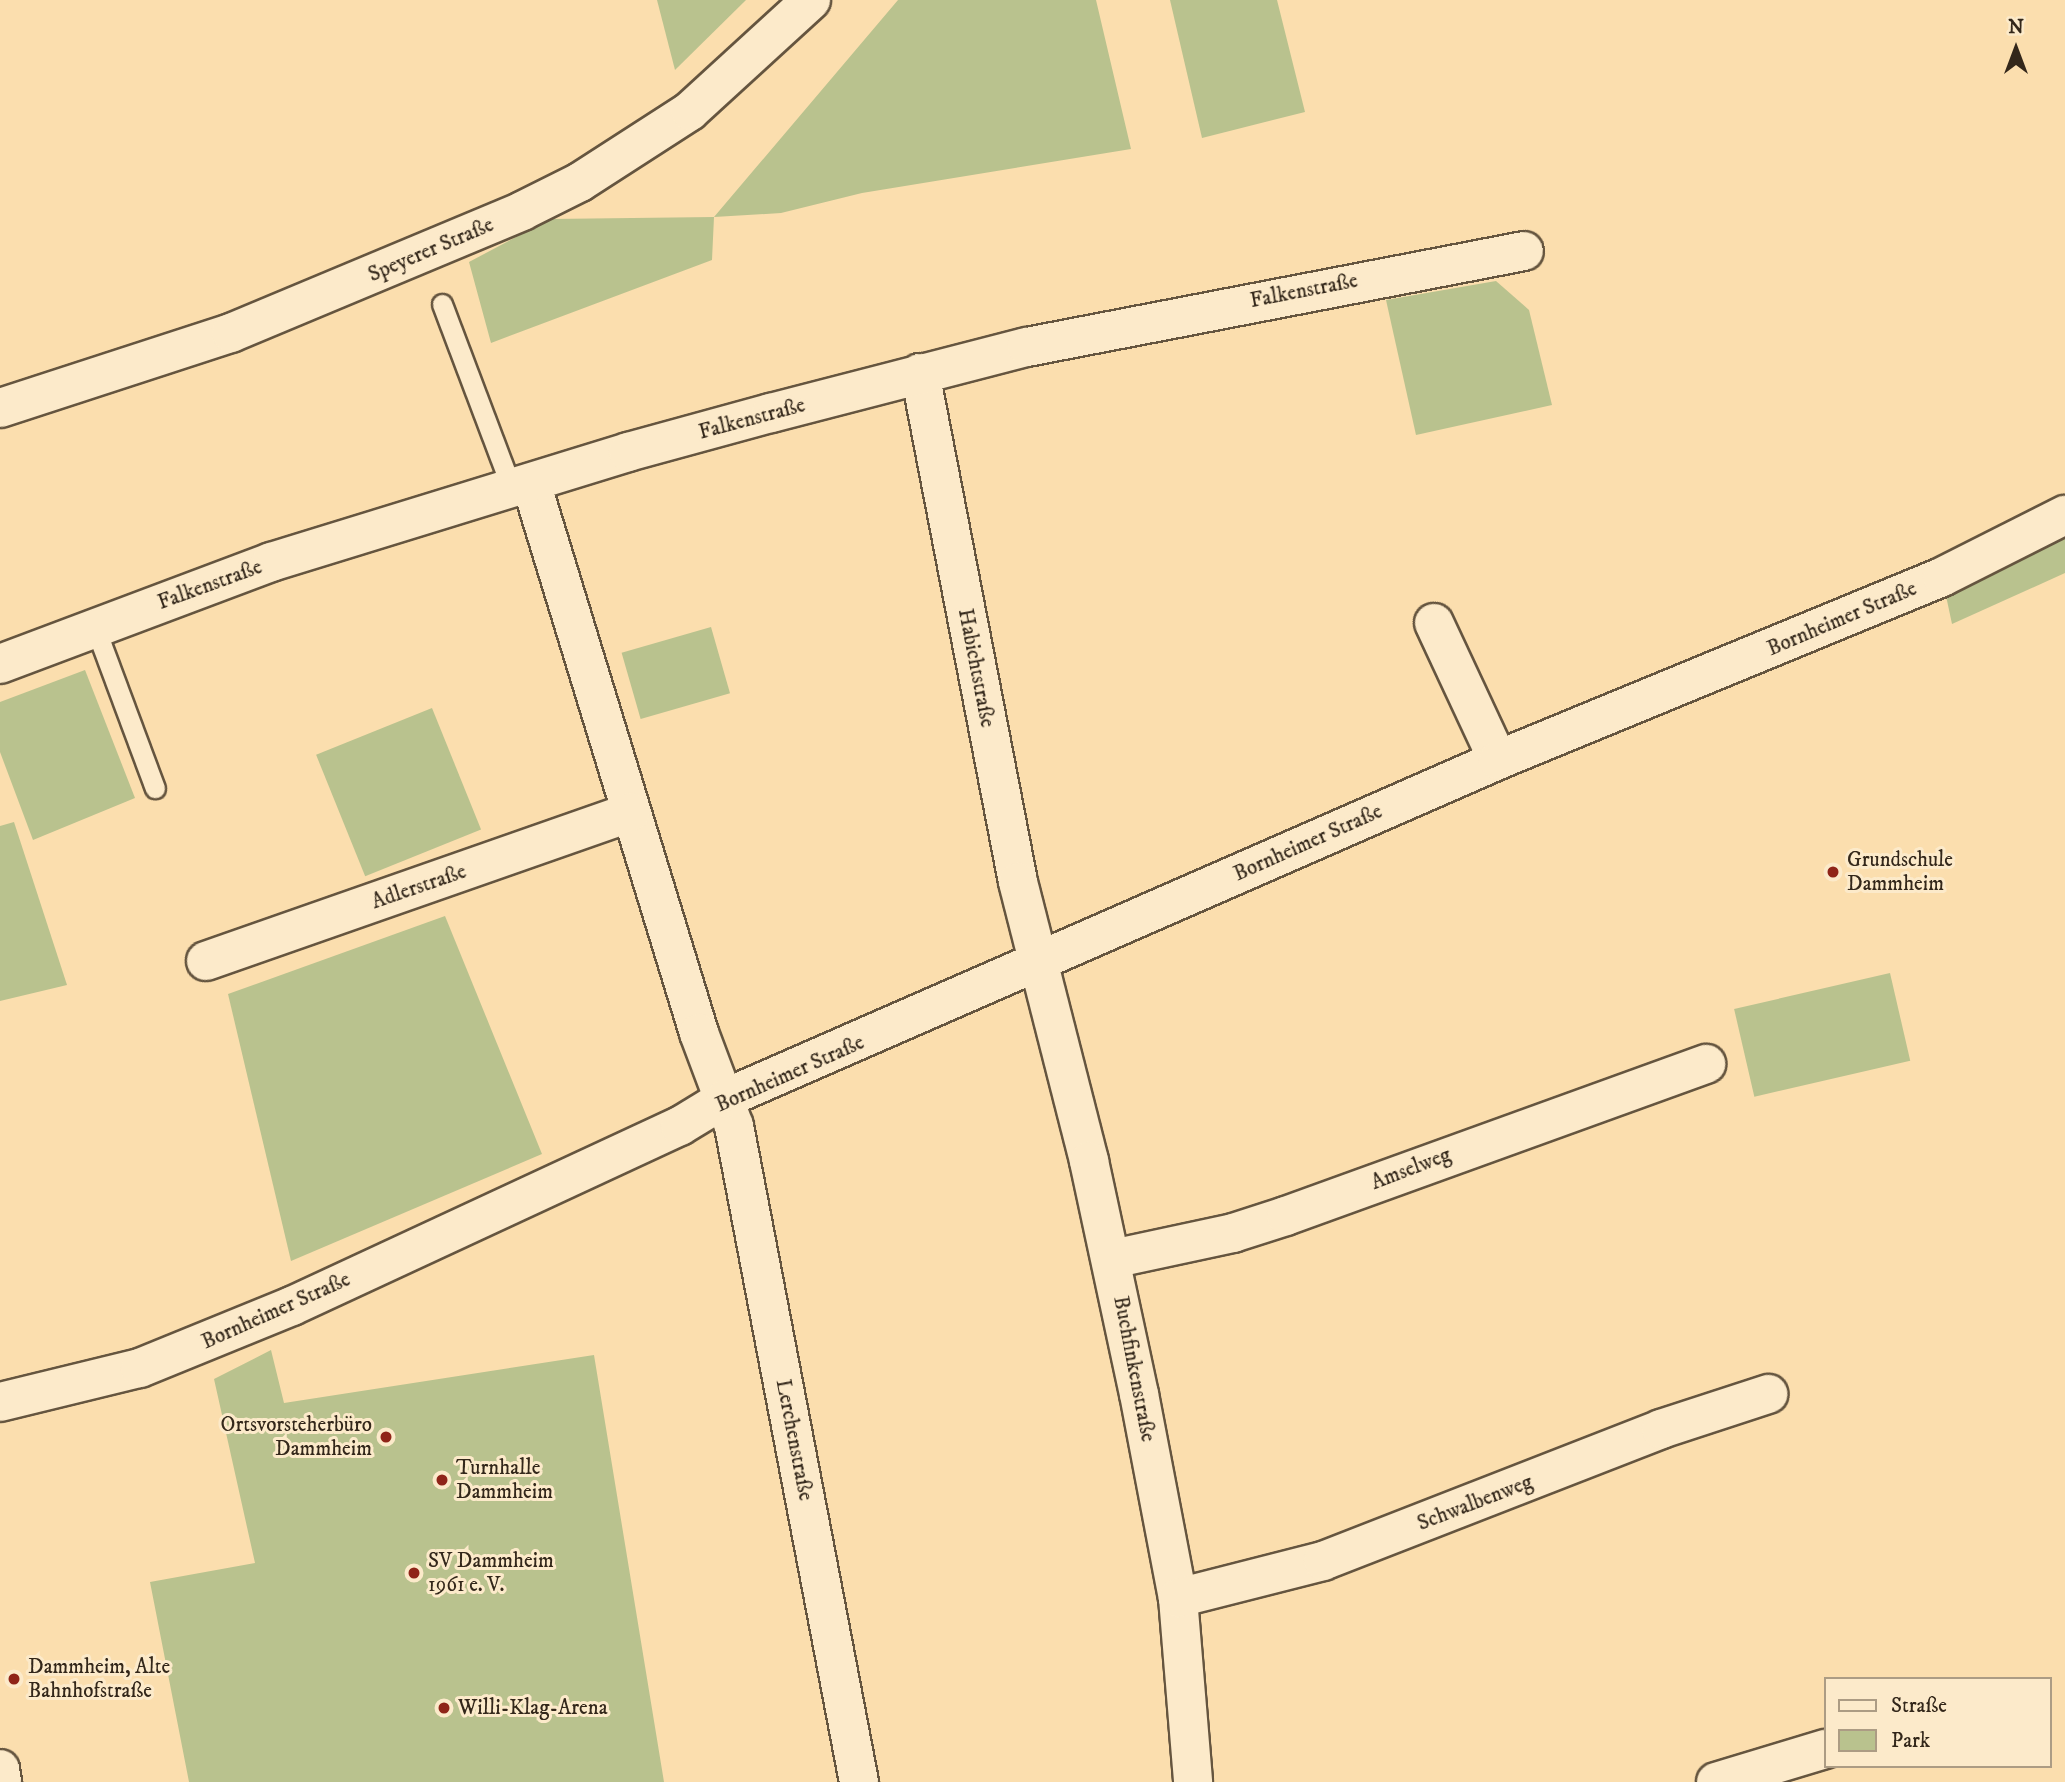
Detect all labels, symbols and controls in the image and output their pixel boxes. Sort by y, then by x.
north arrow [1981,14,2051,84]
text: N [2008,16,2024,39]
street label: Speyerer Straße [365,212,497,288]
street label: Falkenstraße [1248,268,1360,314]
street label: Falkenstraße [696,393,808,445]
street label: Falkenstraße [154,554,266,616]
street label: Bornheimer Straße [1764,576,1920,662]
street label: Habichtstraße [952,607,1000,729]
street label: Bornheimer Straße [1230,799,1386,887]
place label: Grundschule Dammheim [1847,847,1953,897]
street label: Adlerstraße [368,859,470,915]
marker: Grundschule Dammheim [1825,864,1841,880]
street label: Bornheimer Straße [712,1030,868,1118]
street label: Amselweg [1368,1142,1454,1196]
street label: Bornheimer Straße [198,1267,354,1355]
street label: Buchfinkenstraße [1108,1294,1160,1444]
street label: Lerchenstraße [770,1377,818,1503]
place label: Ortsvorsteherbüro Dammheim [221,1412,372,1462]
marker: Ortsvorsteherbüro Dammheim [378,1429,394,1445]
place label: Turnhalle Dammheim [456,1455,553,1505]
street label: Schwalbenweg [1414,1470,1536,1536]
marker: Turnhalle Dammheim [434,1472,450,1488]
place label: SV Dammheim 1961 e. V. [428,1548,554,1598]
marker: SV Dammheim 1961 e. V. [406,1565,422,1581]
place label: Dammheim, Alte Bahnhofstraße [28,1654,170,1704]
marker: Dammheim, Alte Bahnhofstraße [6,1671,22,1687]
legend [1824,1677,2051,1768]
text: Straße [1891,1693,1947,1719]
place label: Willi-Klag-Arena [458,1695,608,1721]
marker: Willi-Klag-Arena [436,1700,452,1716]
text: Park [1891,1728,1930,1754]

